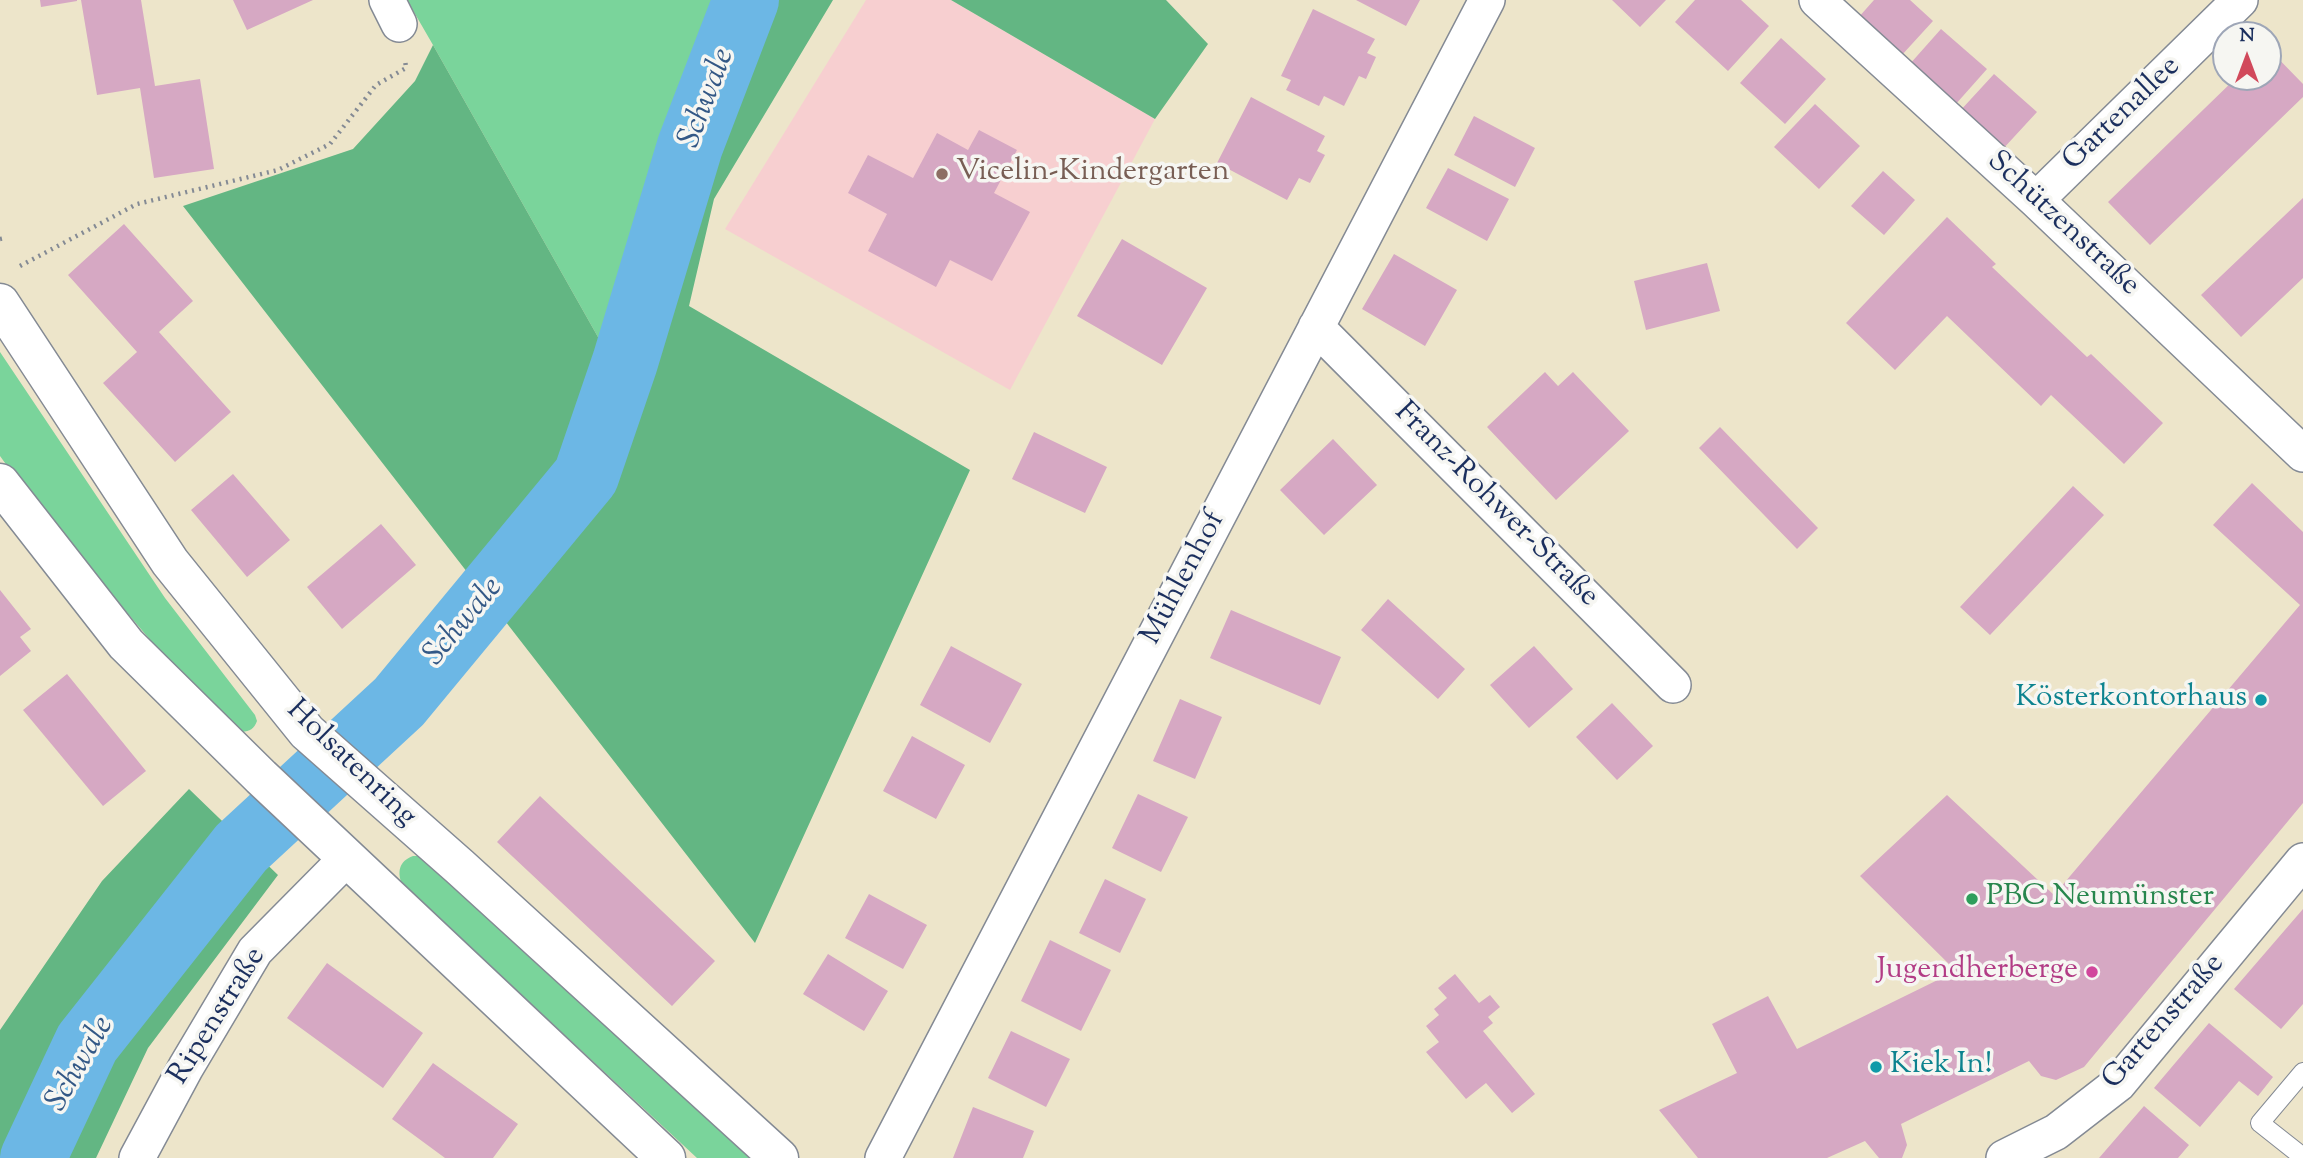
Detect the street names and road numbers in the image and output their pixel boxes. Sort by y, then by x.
street label: Gartenallee [2057,50,2189,180]
street label: Schützenstraße [1978,145,2146,305]
street label: Franz-Rohwer-Straße [1385,396,1605,616]
street label: Mühlenhof [1135,506,1235,652]
street label: Holsatenring [277,694,423,836]
street label: Ripenstraße [163,942,275,1092]
street label: Gartenstraße [2096,948,2234,1098]

